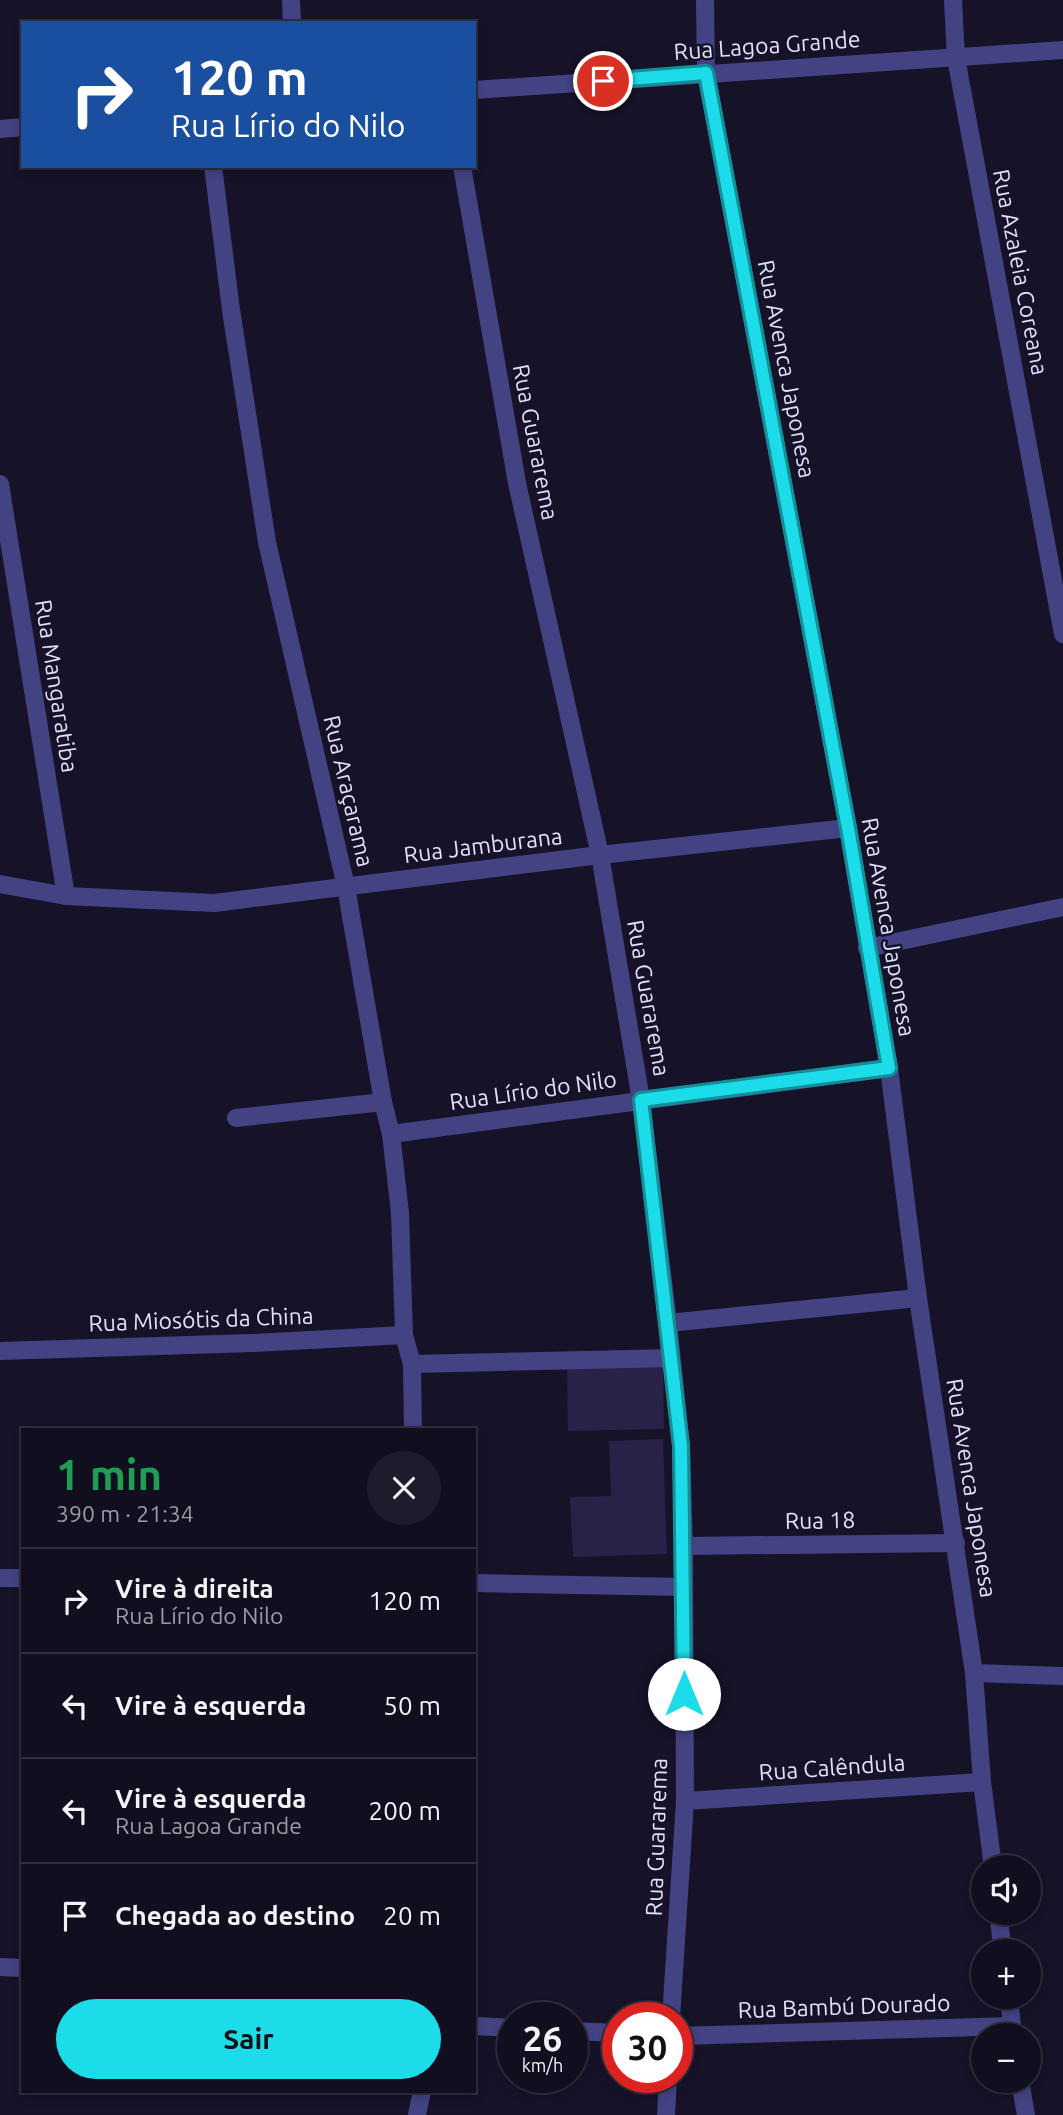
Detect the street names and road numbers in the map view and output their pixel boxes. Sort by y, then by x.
street label: Rua Lagoa Grande [673,26,861,64]
street label: Rua Azaleia Coreana [989,167,1053,377]
street label: Rua Avenca Japonesa [754,258,820,480]
street label: Rua Guararema [509,362,563,522]
street label: Rua Mangaratiba [31,598,83,774]
street label: Rua Araçarama [319,713,379,869]
street label: Rua Avenca Japonesa [857,816,921,1038]
street label: Rua Jamburana [402,823,564,867]
street label: Rua Guararema [623,918,675,1078]
street label: Rua Lírio do Nilo [448,1066,618,1114]
street label: Rua Miosótis da China [88,1303,314,1335]
street label: Rua Avenca Japonesa [942,1377,1002,1599]
street label: Rua 18 [785,1507,855,1533]
street label: Rua Calêndula [758,1749,906,1785]
street label: Rua Guararema [641,1757,671,1917]
street label: Rua Bambú Dourado [737,1990,951,2022]

